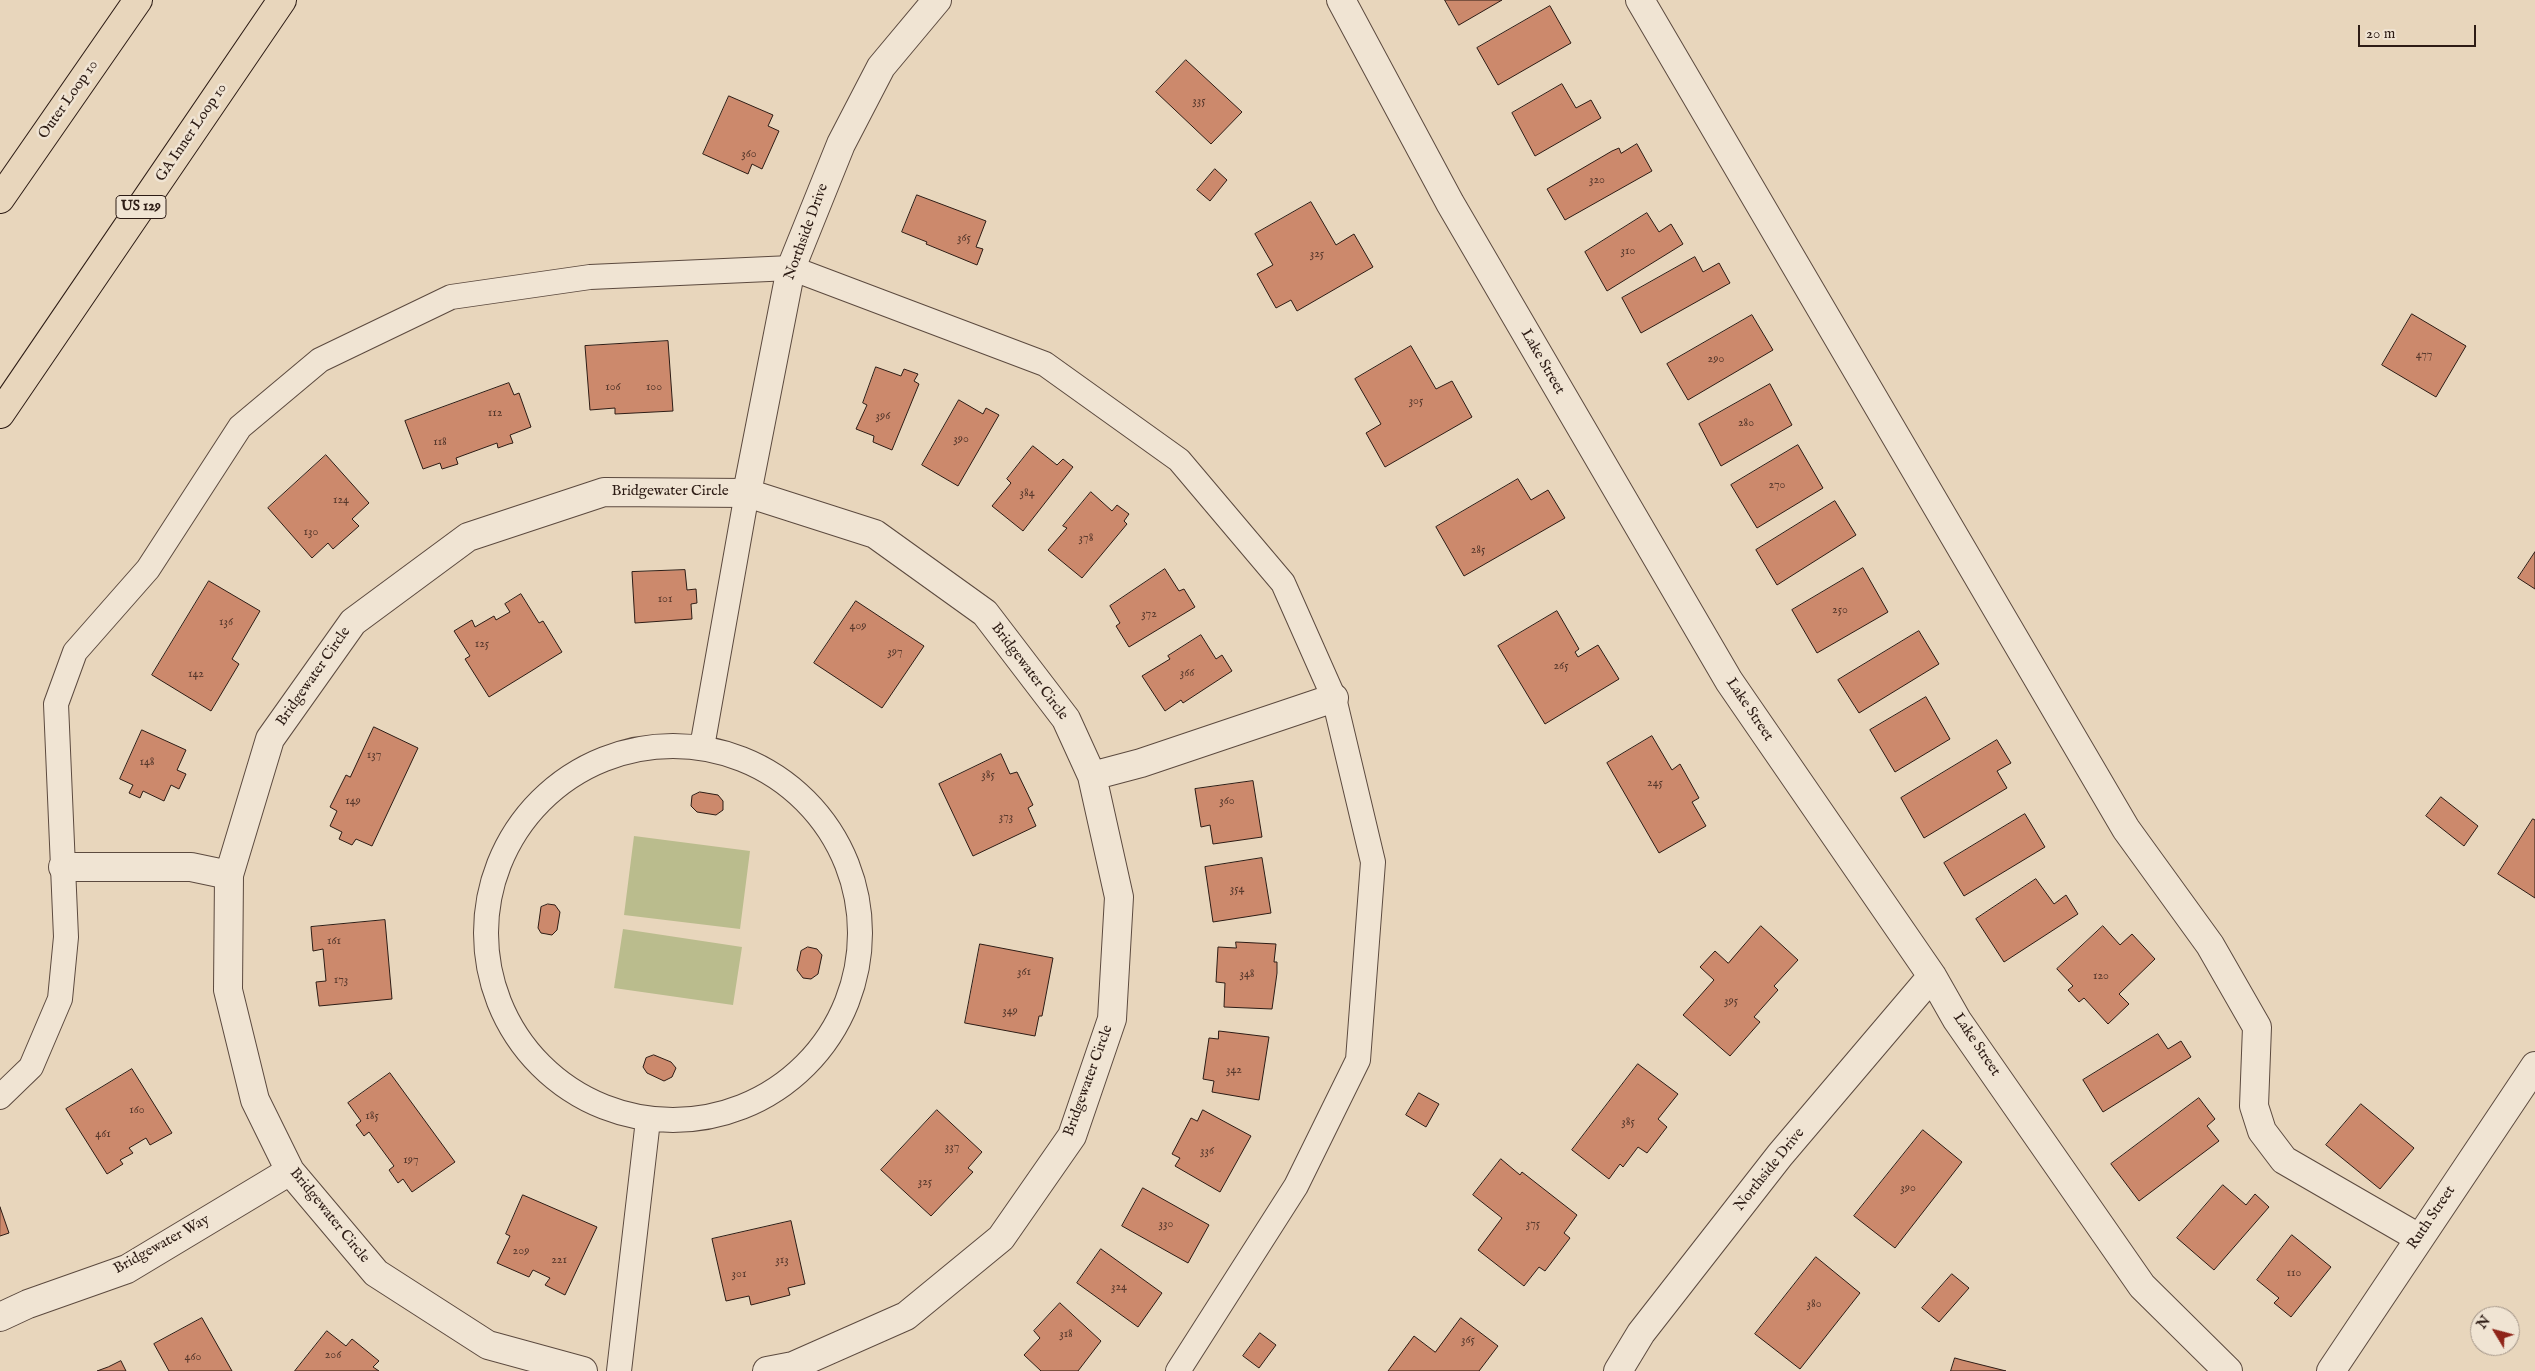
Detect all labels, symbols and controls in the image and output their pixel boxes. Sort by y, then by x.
scale bar [2360,15,2478,47]
text: 20 m [2366,24,2395,43]
street label: Outer Loop 10 [35,57,103,143]
street label: GA Inner Loop 10 [152,80,232,186]
house number: 335 [1192,95,1206,109]
house number: 360 [741,148,757,162]
house number: 320 [1589,174,1605,188]
street label: Northside Drive [781,181,833,283]
road number: US 129 [116,196,166,218]
house number: 365 [957,232,971,246]
house number: 310 [1621,245,1635,259]
house number: 325 [1310,248,1324,262]
street label: Lake Street [1516,326,1568,398]
house number: 477 [2416,349,2432,363]
house number: 290 [1708,353,1724,367]
house number: 106 [605,381,621,395]
house number: 100 [646,381,662,395]
house number: 305 [1409,395,1423,409]
house number: 112 [488,407,502,421]
house number: 396 [876,410,890,424]
house number: 280 [1738,417,1754,431]
house number: 390 [953,433,969,447]
house number: 118 [433,436,447,450]
house number: 270 [1768,479,1786,493]
street label: Bridgewater Circle [611,483,729,501]
house number: 384 [1019,487,1035,501]
house number: 124 [333,494,349,508]
house number: 130 [304,526,318,540]
house number: 378 [1079,532,1093,546]
house number: 285 [1471,544,1485,558]
house number: 101 [658,593,672,607]
house number: 250 [1832,604,1848,618]
house number: 372 [1141,608,1157,622]
house number: 136 [219,616,233,630]
house number: 409 [849,620,867,634]
street label: Bridgewater Circle [987,620,1071,724]
street label: Bridgewater Circle [273,624,355,730]
house number: 125 [475,638,489,652]
house number: 397 [887,646,903,660]
house number: 265 [1553,660,1569,674]
house number: 366 [1180,667,1194,681]
house number: 142 [188,668,204,682]
street label: Lake Street [1721,675,1777,745]
house number: 137 [367,749,381,763]
house number: 148 [139,756,155,770]
house number: 385 [981,769,995,783]
house number: 245 [1647,777,1663,791]
house number: 149 [345,795,361,809]
house number: 360 [1219,795,1235,809]
house number: 373 [999,811,1013,825]
house number: 354 [1230,883,1244,897]
house number: 161 [327,935,341,949]
house number: 361 [1017,966,1031,980]
house number: 348 [1239,968,1255,982]
house number: 120 [2093,970,2109,984]
house number: 173 [334,974,348,988]
house number: 395 [1724,995,1738,1009]
house number: 349 [1002,1005,1018,1019]
street label: Lake Street [1948,1010,2004,1080]
street label: Bridgewater Circle [1061,1023,1117,1139]
house number: 342 [1226,1064,1242,1078]
house number: 160 [129,1104,145,1118]
house number: 185 [365,1110,379,1124]
house number: 385 [1621,1116,1635,1130]
street label: Northside Drive [1731,1125,1809,1215]
house number: 461 [95,1128,111,1142]
house number: 337 [945,1141,959,1155]
house number: 336 [1200,1145,1214,1159]
house number: 197 [403,1154,419,1168]
street label: Bridgewater Circle [285,1165,373,1267]
house number: 325 [918,1176,932,1190]
house number: 390 [1900,1182,1916,1196]
street label: Ruth Street [2404,1183,2460,1253]
street label: Bridgewater Way [111,1211,213,1279]
house number: 330 [1159,1218,1173,1232]
house number: 375 [1526,1218,1540,1232]
house number: 209 [513,1245,529,1259]
house number: 221 [551,1254,567,1268]
house number: 313 [775,1254,789,1268]
house number: 110 [2287,1267,2301,1281]
house number: 301 [732,1268,746,1282]
house number: 324 [1111,1281,1127,1295]
house number: 380 [1806,1298,1822,1312]
north arrow [2470,1306,2520,1356]
text: N [2473,1312,2495,1333]
house number: 318 [1059,1328,1073,1342]
house number: 365 [1461,1334,1475,1348]
house number: 206 [325,1349,341,1363]
house number: 460 [185,1351,201,1365]

